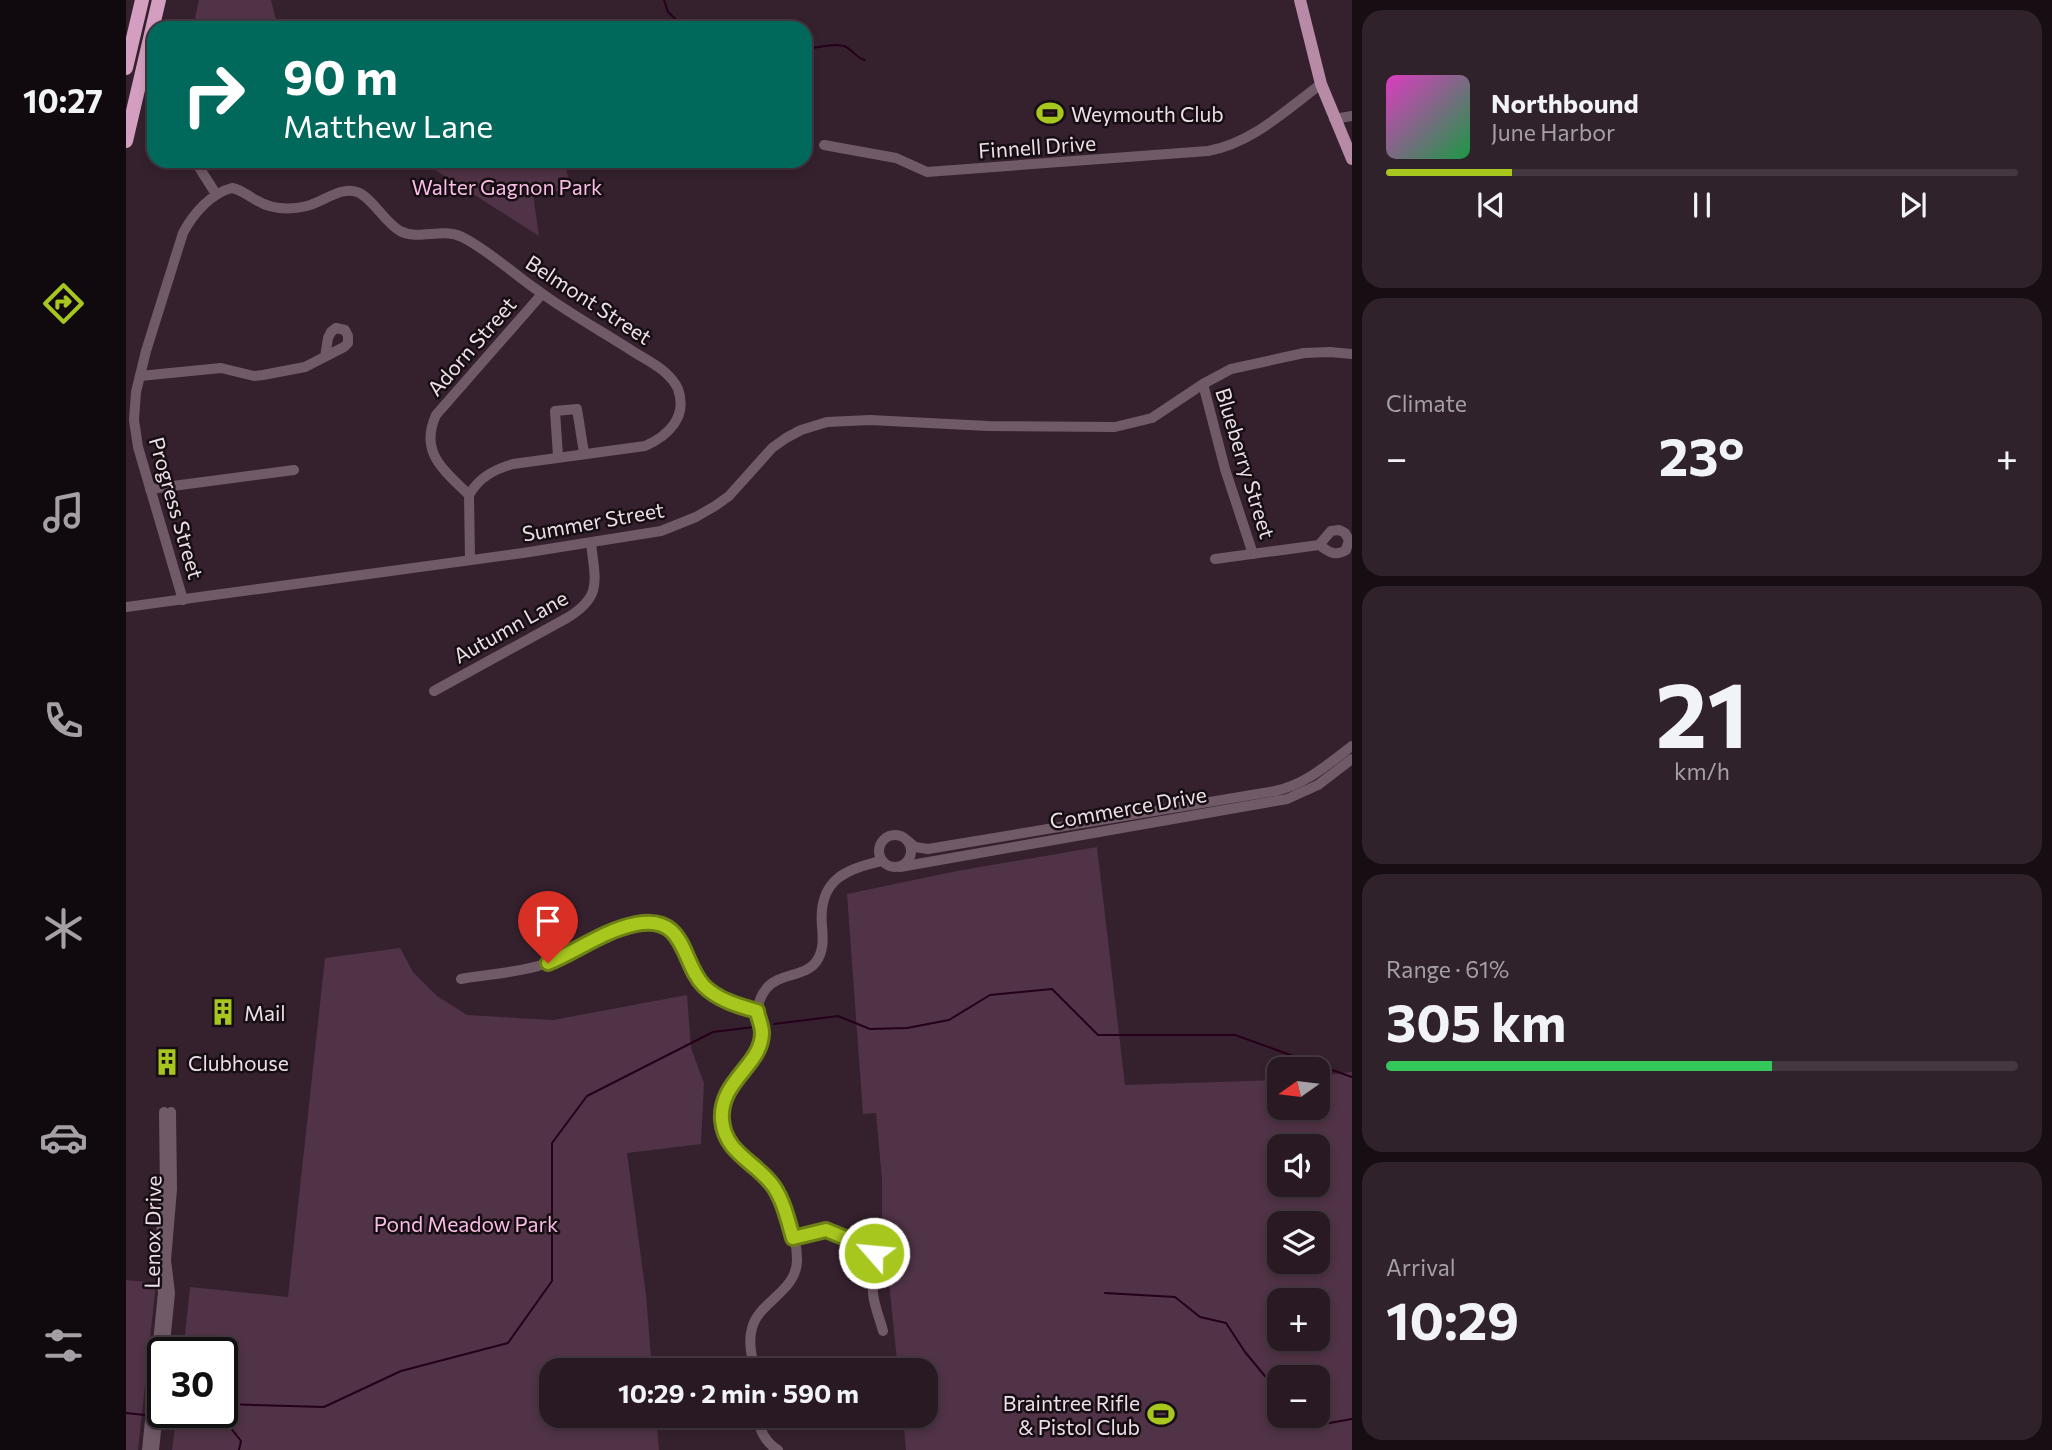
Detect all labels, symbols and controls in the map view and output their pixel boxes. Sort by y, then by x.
text: 90 m [283,45,398,105]
icon: right [168,49,259,140]
text: 10:27 [23,80,103,120]
text: Northbound [1491,87,1639,118]
sports icon: Weymouth Club [1035,98,1065,128]
place label: Weymouth Club [1071,101,1224,126]
text: Matthew Lane [283,105,493,145]
text: June Harbor [1491,118,1615,146]
street label: Finnell Drive [977,129,1097,163]
park label: Walter Gagnon Park [412,174,602,199]
icon: previous [1472,186,1510,224]
icon: pause [1683,186,1721,224]
icon: next [1894,186,1932,224]
street label: Belmont Street [521,249,657,349]
icon: directions [39,279,88,328]
street label: Adorn Street [421,292,521,400]
street label: Blueberry Street [1211,385,1281,541]
text: Climate [1386,389,1467,417]
text: 23° [1659,423,1745,487]
text: − [1386,433,1408,480]
text: + [1996,433,2018,480]
street label: Progress Street [145,434,209,582]
icon: music [39,488,88,537]
street label: Summer Street [520,496,666,546]
street label: Autumn Lane [448,584,572,668]
text: 21 [1656,655,1748,767]
icon: phone [39,696,88,745]
text: km/h [1674,757,1730,785]
street label: Commerce Drive [1048,781,1208,833]
pin [518,891,578,963]
icon: arrive [529,902,567,940]
icon: climate [39,904,88,953]
text: Range · 61% [1386,955,1509,983]
text: 305 km [1386,989,1566,1053]
building icon: Mail [208,997,238,1027]
place label: Mail [244,1000,286,1025]
building icon: Clubhouse [152,1047,182,1077]
place label: Clubhouse [188,1050,289,1075]
north arrow [1267,1057,1330,1120]
map controls [1267,1057,1330,1428]
icon: car [39,1113,88,1162]
button: sound [1267,1134,1330,1197]
street label: Lenox Drive [139,1175,165,1289]
park label: Pond Meadow Park [374,1211,558,1236]
button: layers [1267,1211,1330,1274]
position arrow [837,1216,911,1290]
text: Arrival [1386,1253,1456,1281]
text: 10:29 [1386,1287,1519,1351]
button: + [1267,1288,1330,1351]
icon: filters [39,1321,88,1370]
speed limit sign: 30 [147,1337,238,1428]
button: − [1267,1365,1330,1428]
text: 10:29 · 2 min · 590 m [618,1377,859,1408]
place label: Braintree Rifle & Pistol Club [1003,1390,1140,1439]
sports icon: Braintree Rifle & Pistol Club [1146,1399,1176,1429]

